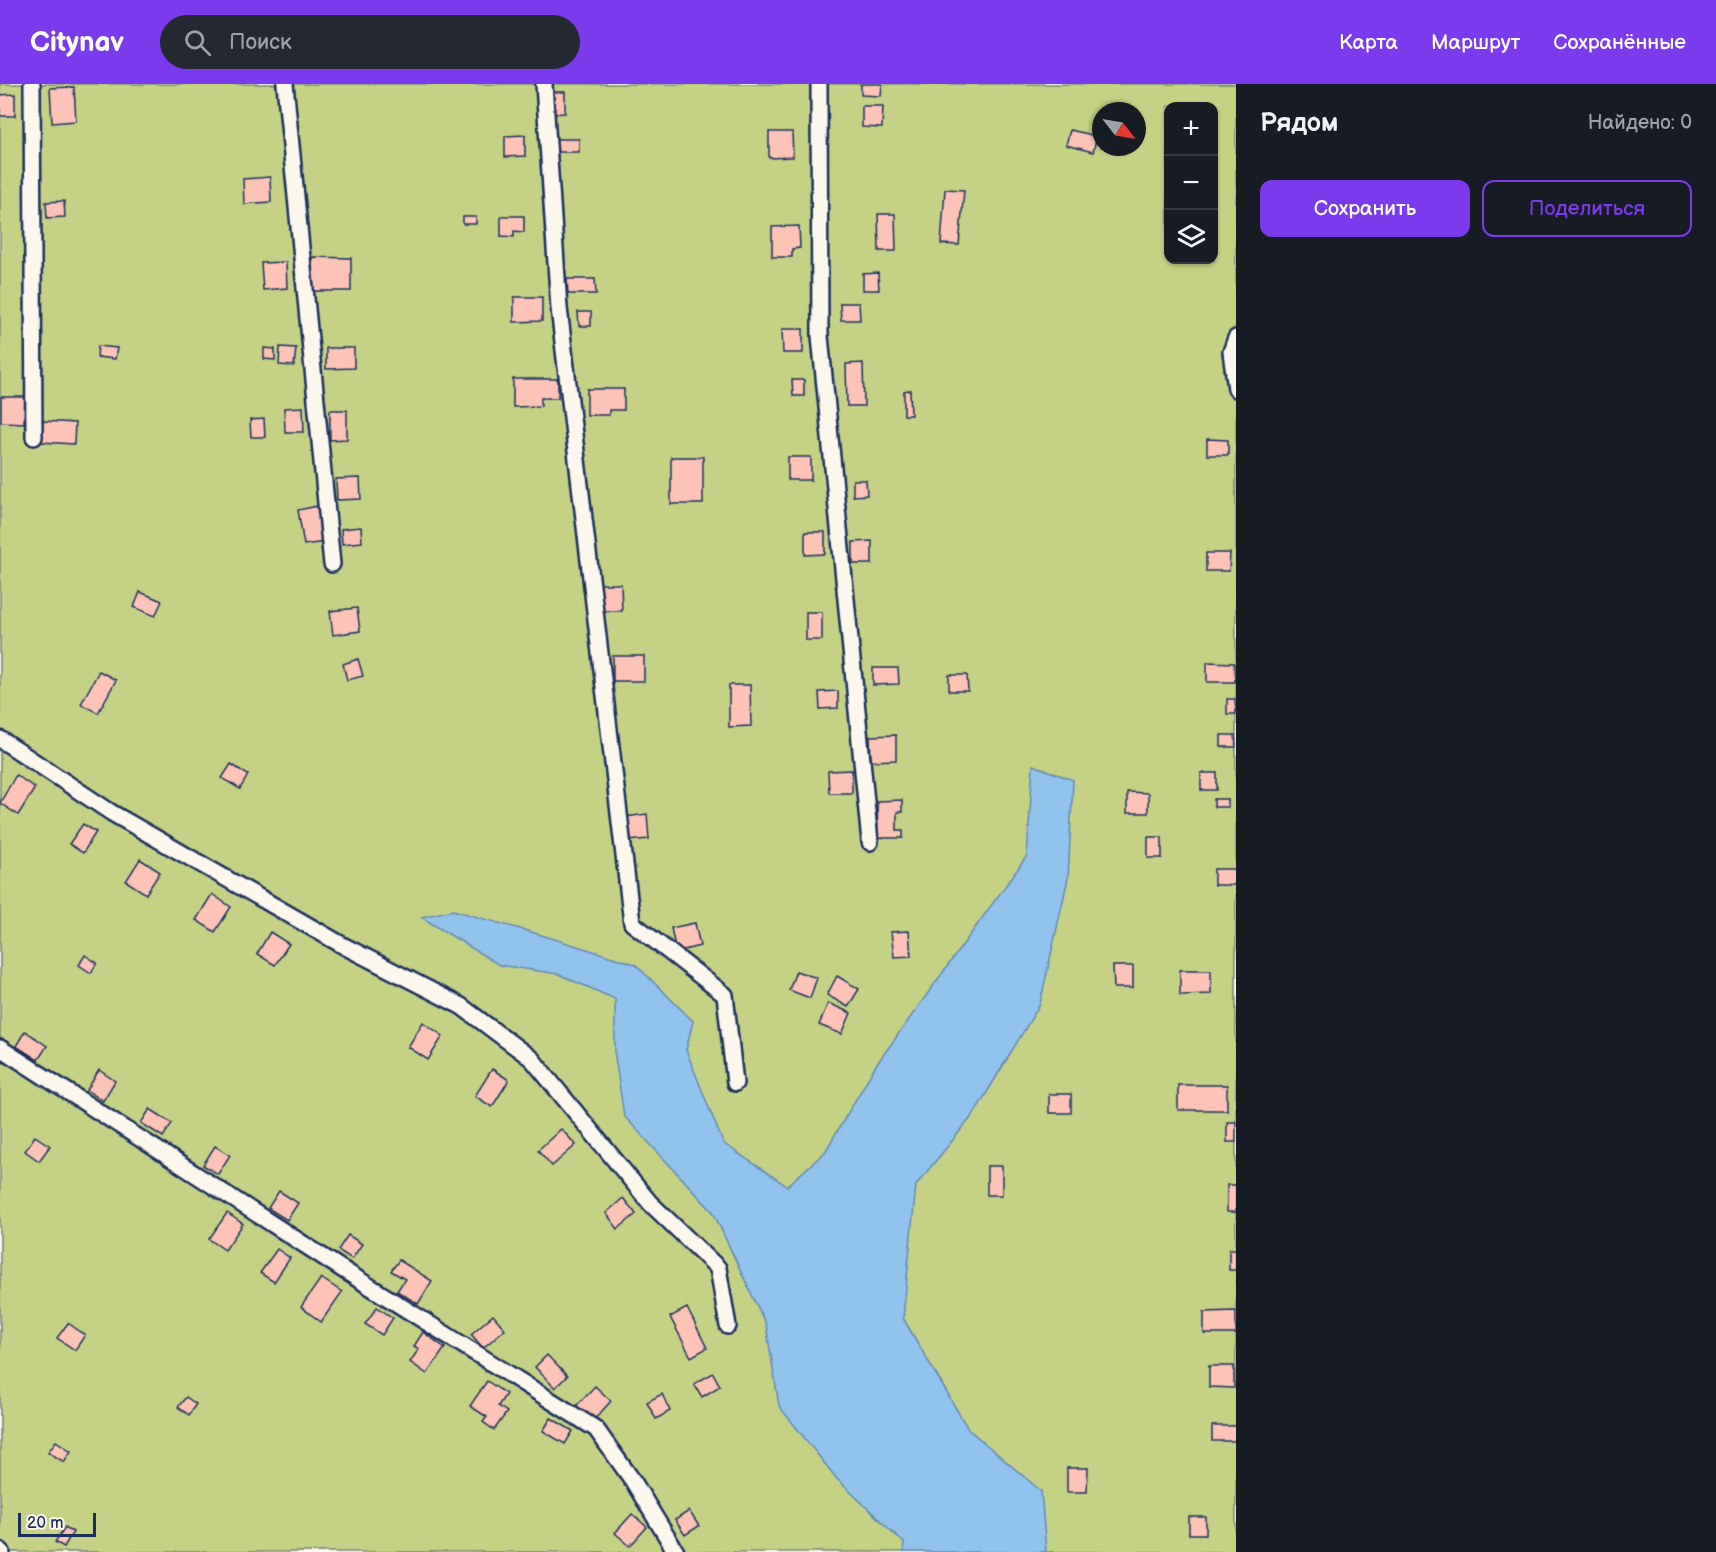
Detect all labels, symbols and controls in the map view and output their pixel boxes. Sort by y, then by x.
search box [160,15,580,69]
text: Citynav [30,26,124,59]
icon: search [181,26,214,59]
text: Поиск [229,29,292,56]
text: Карта [1339,30,1398,55]
text: Маршрут [1431,30,1520,55]
text: Сохранённые [1553,30,1686,55]
north arrow [1092,102,1146,156]
map controls [1164,102,1218,264]
button: + [1164,102,1218,156]
text: Рядом [1260,108,1338,139]
text: Найдено: 0 [1588,111,1692,135]
button: − [1164,156,1218,210]
button: Сохранить [1260,180,1470,237]
button: Поделиться [1482,180,1692,237]
button: layers [1164,210,1218,264]
scale bar [18,1510,96,1538]
text: 20 m [27,1514,63,1533]

